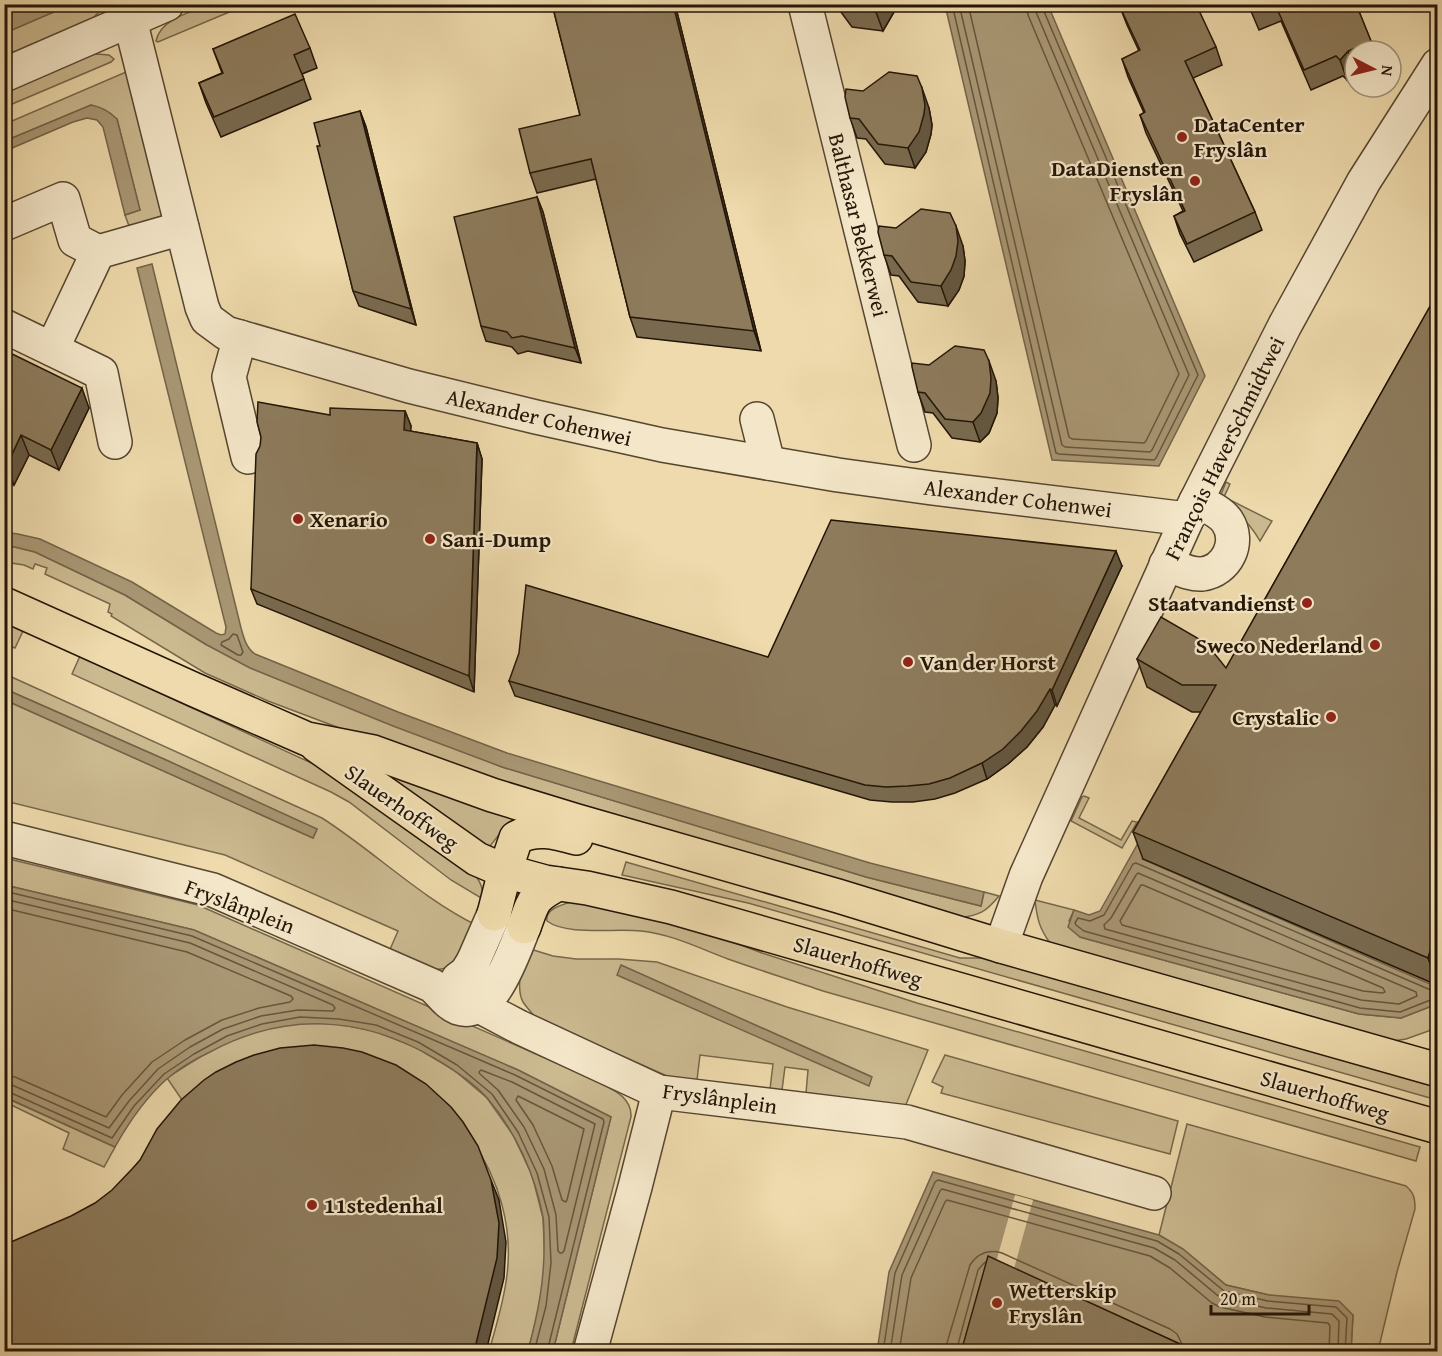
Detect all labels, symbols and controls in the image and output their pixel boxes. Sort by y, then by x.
north arrow [1343,39,1403,99]
text: N [1375,64,1400,78]
place label: DataCenter Fryslân [1194,108,1305,165]
street label: Balthasar Bekkerwei [821,130,897,320]
marker: DataCenter Fryslân [1175,130,1189,144]
place label: DataDiensten Fryslân [1051,152,1183,209]
marker: DataDiensten Fryslân [1188,174,1202,188]
street label: François HaverSchmidtwei [1156,331,1292,565]
street label: Alexander Cohenwei [443,380,635,454]
street label: Alexander Cohenwei [922,471,1114,525]
place label: Xenario [310,503,388,535]
marker: Xenario [291,512,305,526]
place label: Sani-Dump [442,523,551,555]
marker: Sani-Dump [423,532,437,546]
place label: Staatvandienst [1148,587,1296,619]
marker: Staatvandienst [1300,596,1314,610]
place label: Sweco Nederland [1196,629,1363,661]
marker: Sweco Nederland [1368,638,1382,652]
place label: Van der Horst [920,646,1056,678]
marker: Van der Horst [901,655,915,669]
place label: Crystalic [1232,701,1319,733]
marker: Crystalic [1324,710,1338,724]
street label: Slauerhoffweg [338,756,466,858]
street label: Fryslânplein [180,870,300,942]
street label: Slauerhoffweg [790,927,926,995]
street label: Slauerhoffweg [1257,1061,1393,1129]
street label: Fryslânplein [661,1074,780,1122]
place label: 11stedenhal [324,1189,443,1221]
marker: 11stedenhal [305,1198,319,1212]
place label: Wetterskip Fryslân [1009,1274,1117,1331]
scale bar [1211,1278,1308,1316]
text: 20 m [1220,1285,1256,1312]
marker: Wetterskip Fryslân [990,1296,1004,1310]

